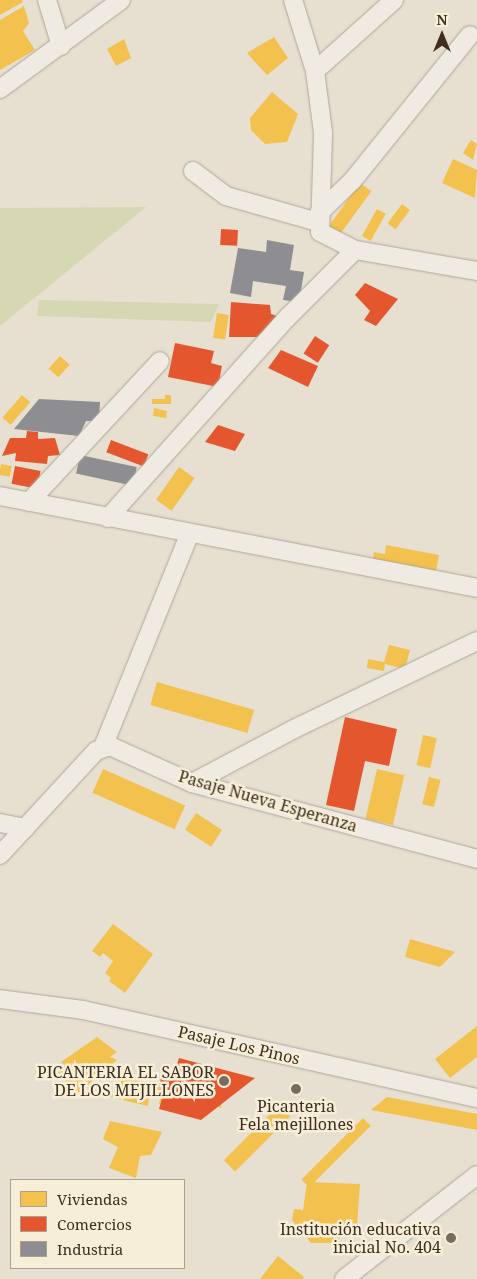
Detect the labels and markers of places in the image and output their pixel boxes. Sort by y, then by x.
place label: PICANTERIA EL SABOR DE LOS MEJILLONES [37,1062,214,1100]
marker: PICANTERIA EL SABOR DE LOS MEJILLONES [218,1075,230,1087]
marker: Picanteria Fela mejillones [290,1083,302,1095]
place label: Picanteria Fela mejillones [239,1096,353,1134]
place label: Institución educativa inicial No. 404 [280,1219,441,1257]
marker: Institución educativa inicial No. 404 [445,1232,457,1244]

